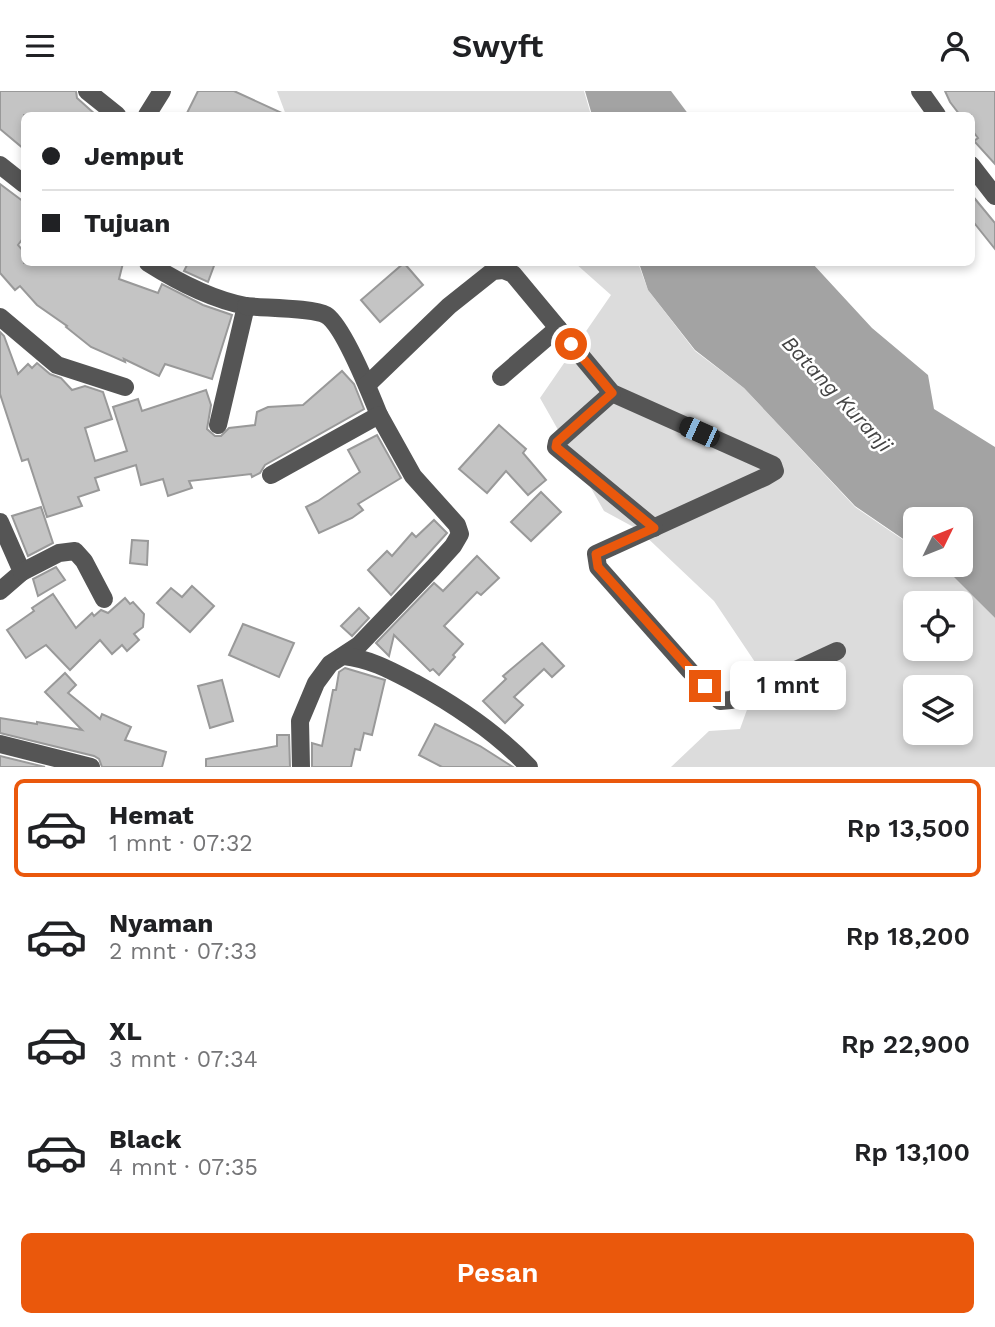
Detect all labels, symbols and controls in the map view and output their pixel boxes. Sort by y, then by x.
icon: menu [21,27,59,65]
text: Swyft [452,27,543,65]
icon: person [936,27,974,65]
text: Jemput [84,141,183,171]
text: Tujuan [84,208,170,238]
route start [555,328,587,360]
water label: Batang Kuranji [777,330,898,457]
car [676,414,723,450]
north arrow [903,507,973,577]
map controls [903,507,973,745]
button: locate [903,591,973,661]
callout: 1 mnt [730,661,845,711]
route end [689,670,721,702]
text: 1 mnt [757,672,819,699]
button: layers [903,675,973,745]
icon: car [25,797,88,860]
text: Hemat [109,800,194,830]
text: Rp 13,500 [847,813,970,843]
text: 1 mnt · 07:32 [109,830,253,857]
icon: car [25,905,88,968]
text: Nyaman [109,908,213,938]
text: Rp 18,200 [846,921,970,951]
text: 2 mnt · 07:33 [109,938,257,965]
icon: car [25,1013,88,1076]
text: XL [109,1016,142,1046]
text: Rp 22,900 [841,1029,970,1059]
text: 3 mnt · 07:34 [109,1046,258,1073]
icon: car [25,1121,88,1184]
text: Black [109,1124,181,1154]
text: Rp 13,100 [854,1137,970,1167]
text: 4 mnt · 07:35 [109,1154,258,1181]
button: Pesan [21,1233,974,1313]

